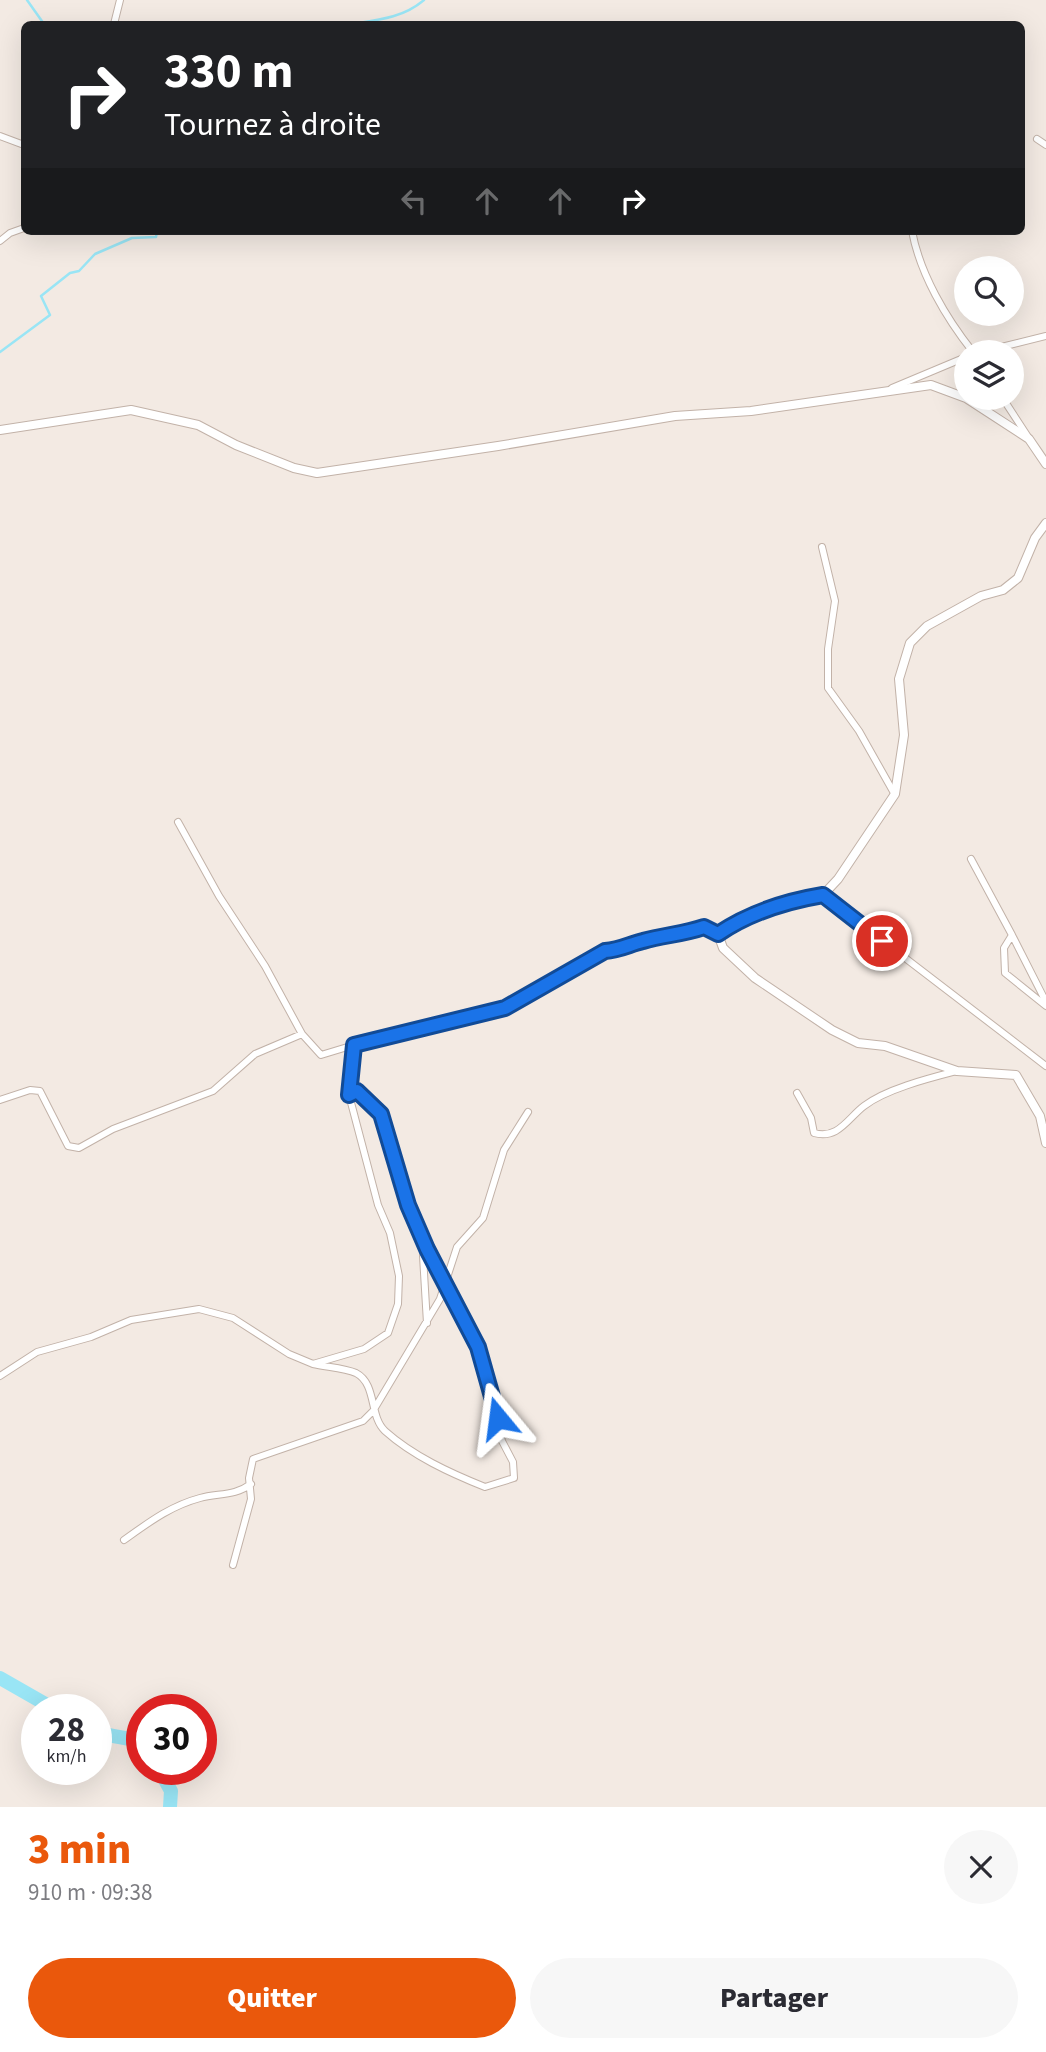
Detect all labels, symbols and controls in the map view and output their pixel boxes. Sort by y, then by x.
text: 330 m [164,37,293,107]
icon: right [49,49,140,140]
text: Tournez à droite [164,102,381,148]
icon: left [395,182,433,220]
icon: ahead [468,182,506,220]
icon: ahead [541,182,579,220]
icon: right [614,182,652,220]
map controls [954,256,1024,410]
button: search [954,256,1024,326]
button: layers [954,340,1024,410]
pin [852,911,912,971]
icon: arrive [863,922,901,960]
position arrow [461,1381,535,1455]
speed limit sign: 30 [126,1694,217,1785]
text: 28 [48,1705,85,1755]
text: km/h [47,1744,86,1769]
text: 3 min [28,1820,131,1880]
button: close [944,1830,1018,1904]
text: 910 m · 09:38 [28,1876,152,1909]
button: Quitter [28,1958,516,2038]
button: Partager [530,1958,1018,2038]

